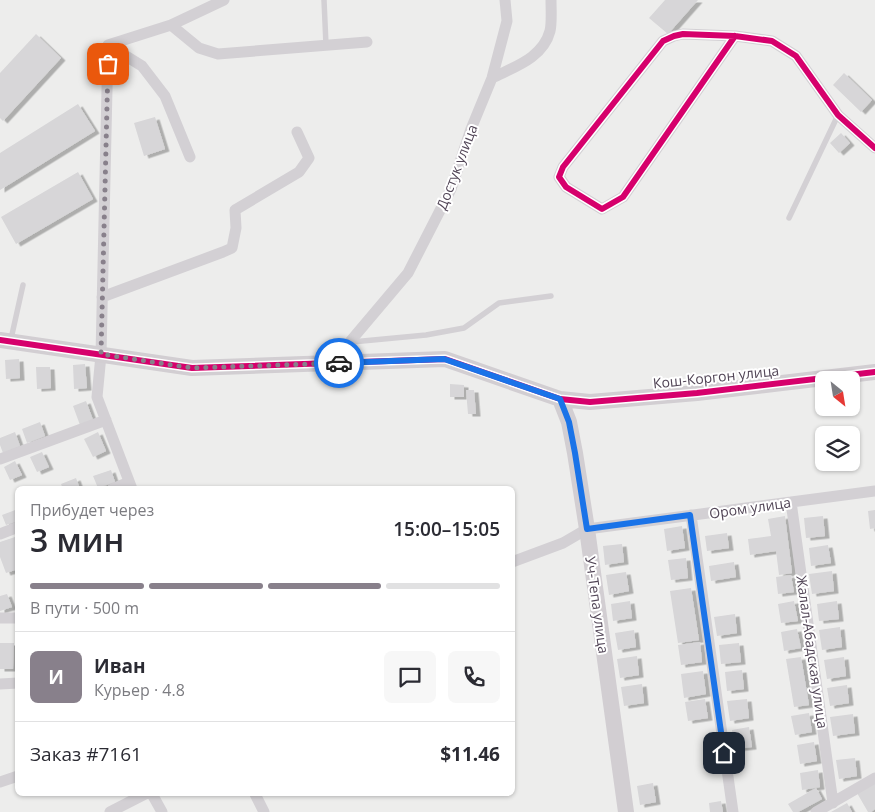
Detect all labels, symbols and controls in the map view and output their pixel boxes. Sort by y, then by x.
pin [87,43,129,85]
icon: bag [94,50,122,78]
street label: Достук улица [432,122,481,212]
courier [314,338,364,388]
icon: car [325,349,353,377]
street label: Кош-Коргон улица [652,360,780,393]
north arrow [815,371,860,416]
map controls [815,371,860,471]
button: layers [815,426,860,471]
street label: Ором улица [708,492,792,523]
text: Прибудет через [30,499,154,521]
text: 15:00–15:05 [393,516,500,542]
text: 3 мин [30,518,124,561]
street label: Уч-Тепа улица [581,555,614,655]
street label: Жалал-Абадская улица [792,574,833,730]
text: В пути · 500 m [30,597,139,619]
button: chat [384,651,436,703]
button: phone [448,651,500,703]
text: Иван [94,653,146,679]
text: И [48,664,64,690]
text: Курьер · 4.8 [94,679,185,701]
pin [703,732,745,774]
icon: home [710,739,738,767]
text: Заказ #7161 [30,741,142,767]
text: $11.46 [440,741,500,767]

